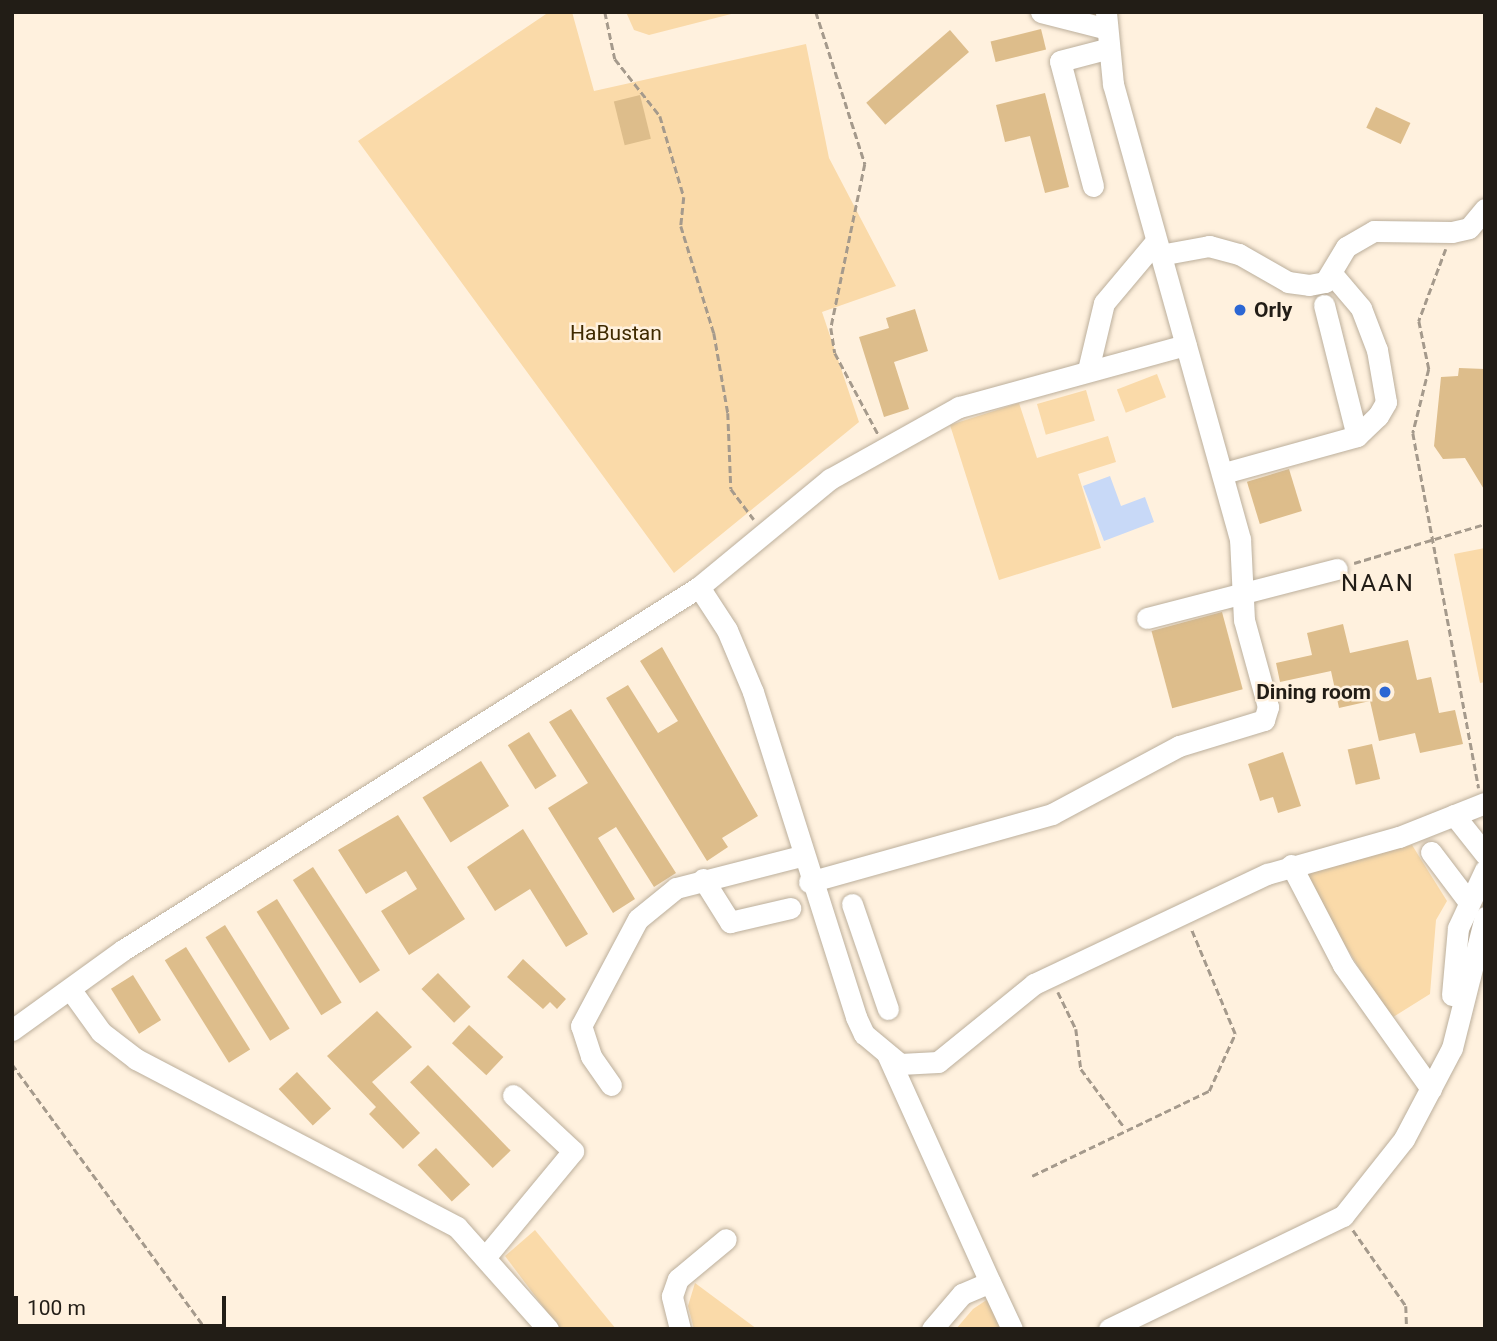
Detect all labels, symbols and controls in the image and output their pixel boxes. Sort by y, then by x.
place label: Orly [1254,297,1292,323]
marker: Orly [1232,302,1248,318]
park label: HaBustan [570,320,662,346]
district label: NAAN [1342,570,1414,598]
place label: Dining room [1256,679,1371,705]
marker: Dining room [1377,684,1393,700]
scale bar [18,1282,229,1326]
text: 100 m [27,1296,86,1320]

